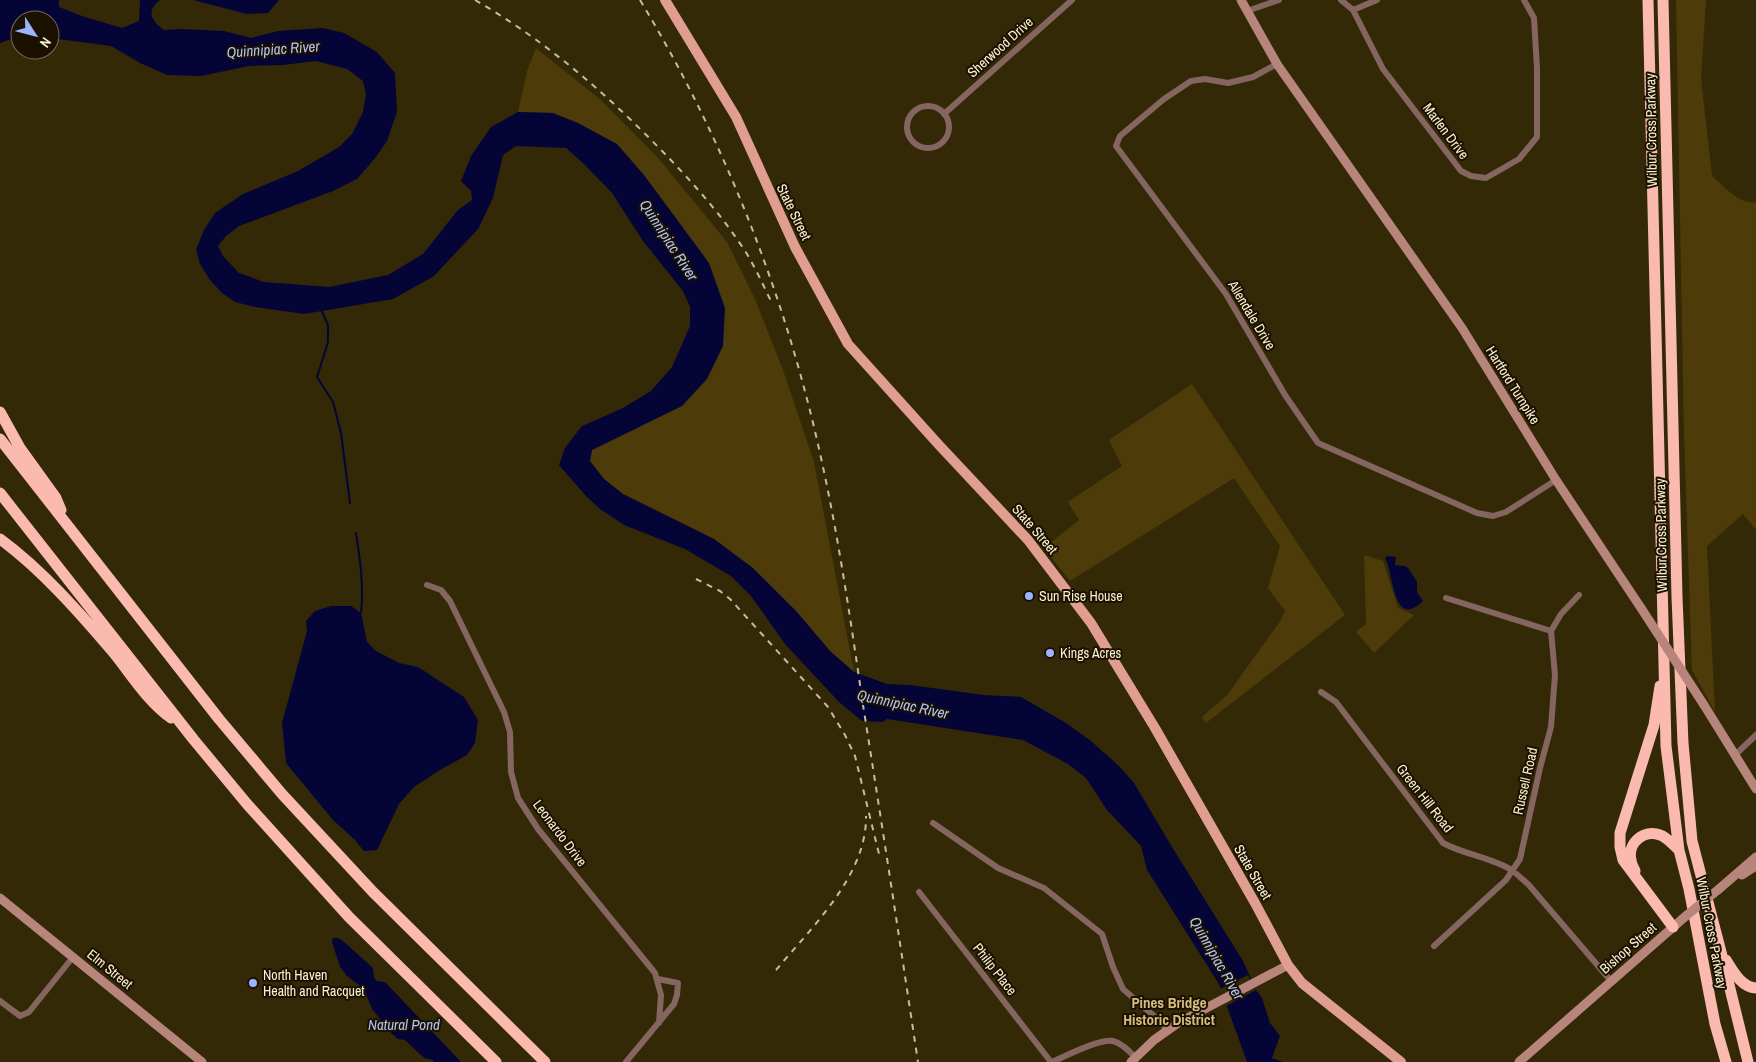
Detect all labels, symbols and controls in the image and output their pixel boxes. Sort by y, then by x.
north arrow [10,10,60,60]
street label: Sherwood Drive [963,13,1037,81]
text: N [36,34,55,51]
water label: Quinnipiac River [226,35,321,63]
street label: Wilbur Cross Parkway [1641,73,1661,187]
street label: Marlen Drive [1419,99,1473,163]
street label: State Street [773,181,815,243]
water label: Quinnipiac River [635,195,704,285]
street label: Allendale Drive [1224,276,1280,353]
street label: Hartford Turnpike [1482,343,1544,427]
street label: Wilbur Cross Parkway [1651,478,1671,592]
street label: State Street [1008,500,1062,558]
place label: Sun Rise House [1039,587,1123,605]
marker: Sun Rise House [1023,590,1035,602]
place label: Kings Acres [1060,644,1122,662]
marker: Kings Acres [1044,647,1056,659]
water label: Quinnipiac River [855,684,952,724]
street label: Russell Road [1509,746,1541,816]
street label: Green Hill Road [1393,760,1457,836]
street label: Leonardo Drive [529,796,591,870]
street label: State Street [1230,841,1276,903]
street label: Wilbur Cross Parkway [1692,876,1732,991]
water label: Quinnipiac River [1185,912,1250,1004]
street label: Bishop Street [1596,918,1660,978]
street label: Philip Place [969,939,1021,999]
street label: Elm Street [84,945,136,993]
place label: North Haven Health and Racquet [263,966,364,1000]
marker: North Haven Health and Racquet [247,977,259,989]
district label: Pines Bridge Historic District [1123,992,1215,1030]
water label: Natural Pond [368,1014,440,1035]

